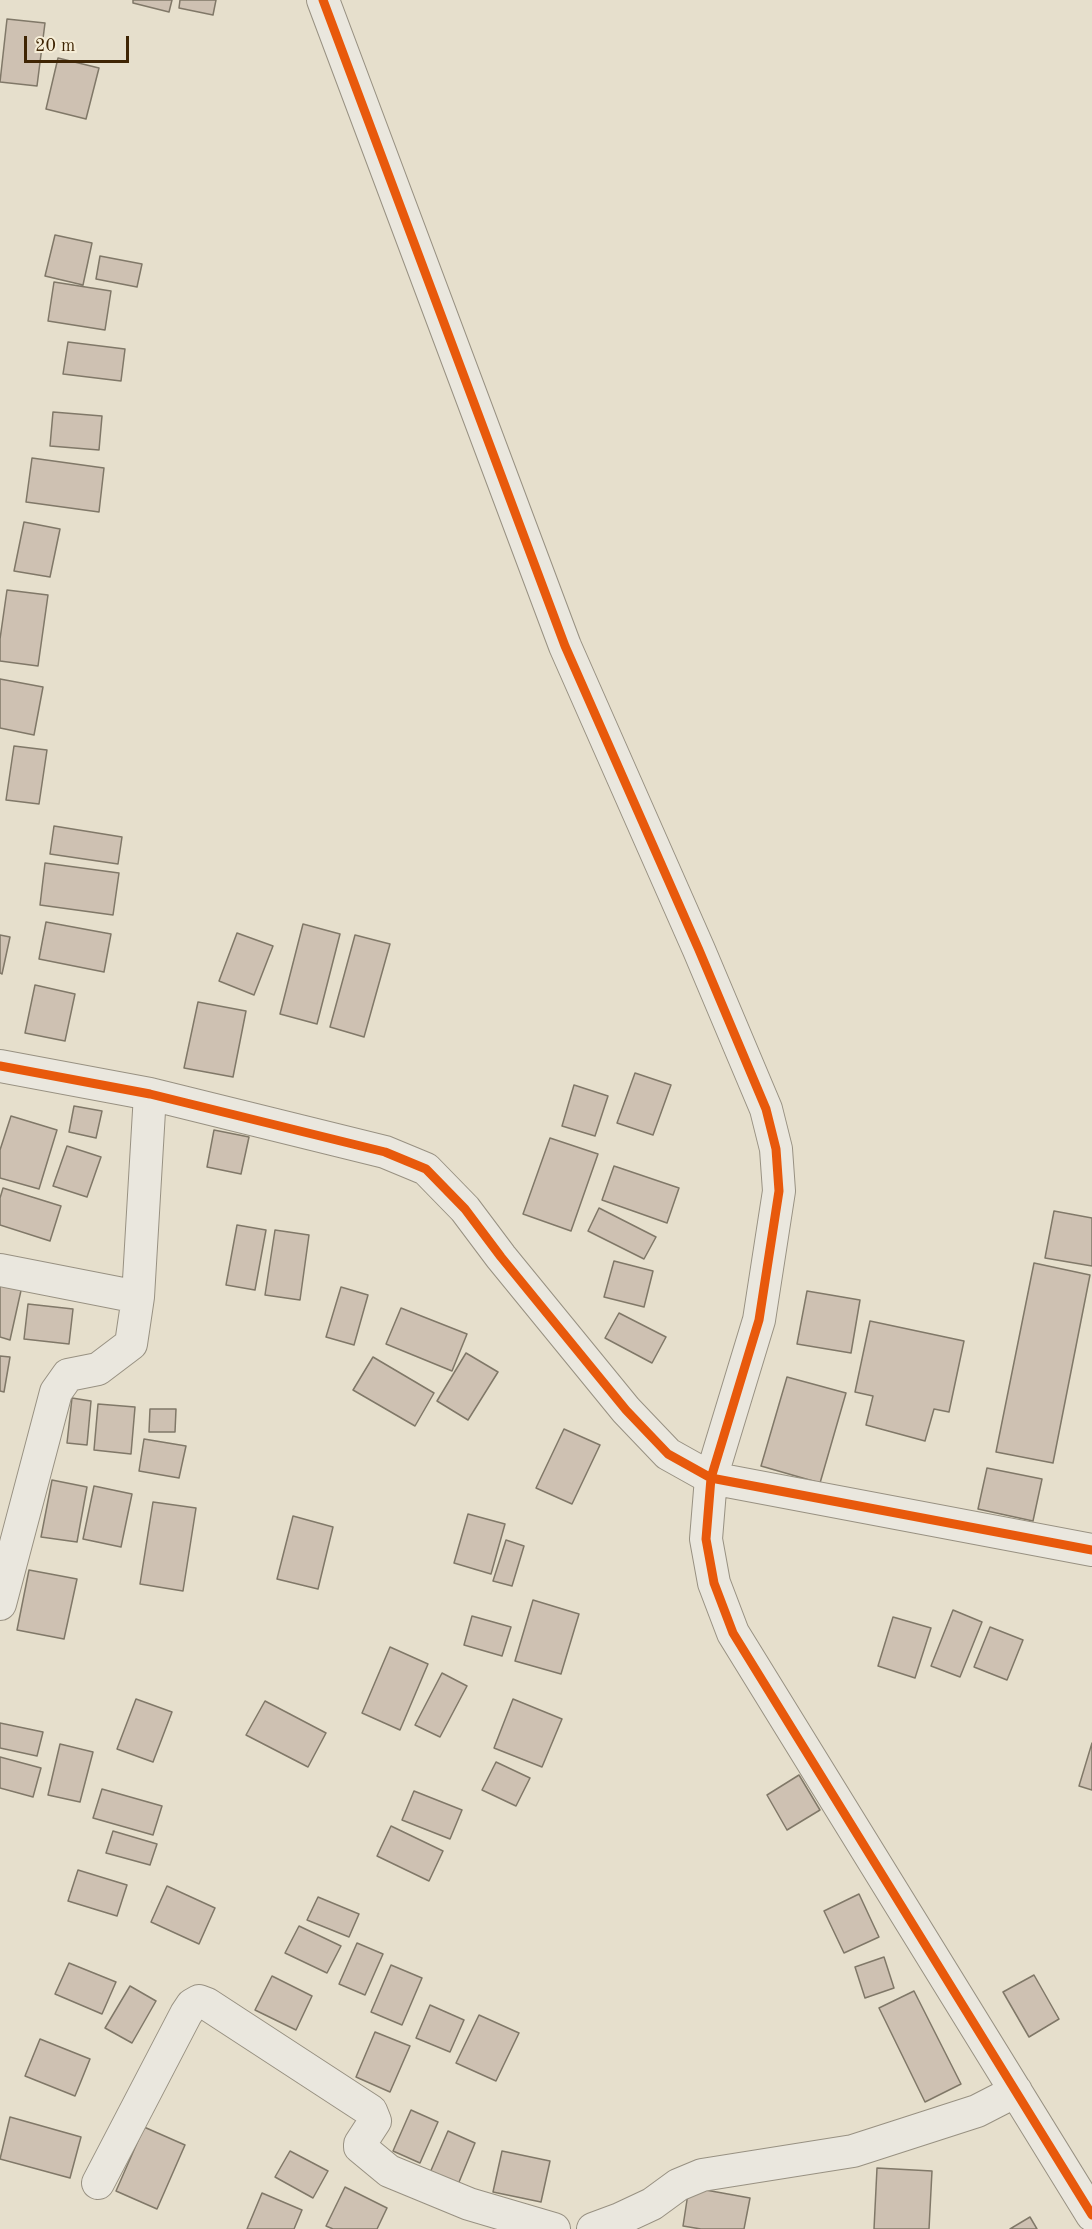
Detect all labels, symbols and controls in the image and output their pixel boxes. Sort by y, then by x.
scale bar [27,24,132,62]
text: 20 m [35,37,75,55]

